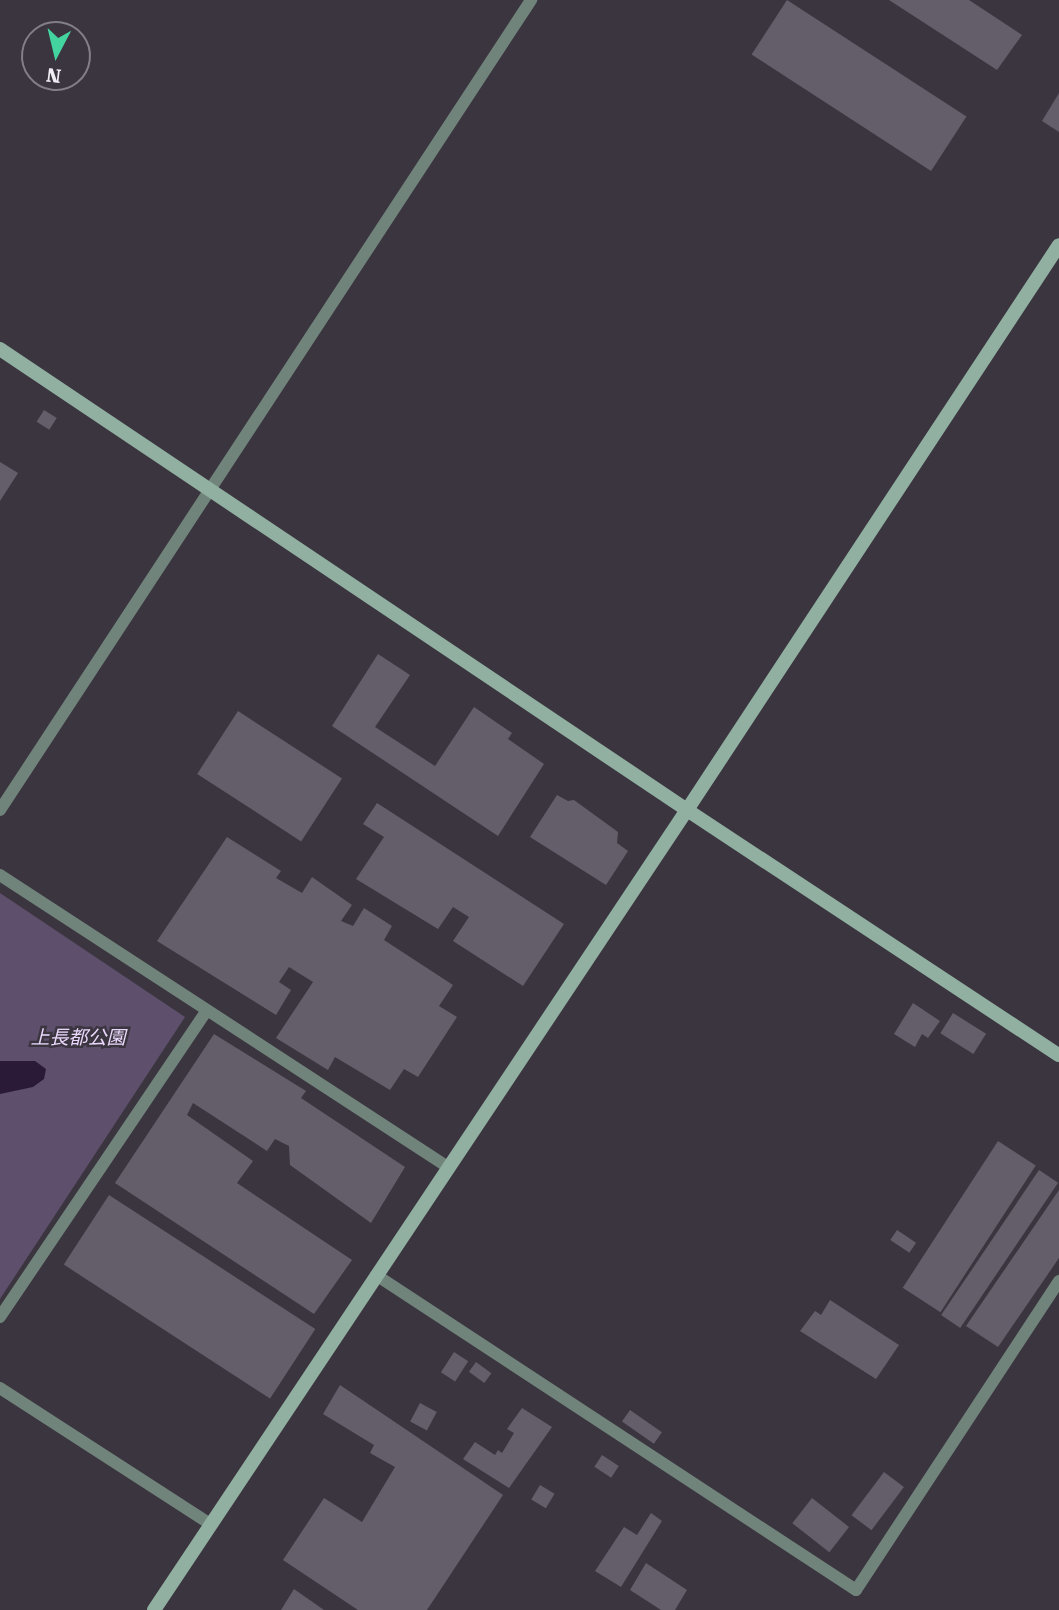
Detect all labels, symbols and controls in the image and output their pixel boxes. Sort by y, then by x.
north arrow [21,21,91,91]
text: N [45,63,62,88]
park label: 上長都公園 [31,1027,125,1049]

